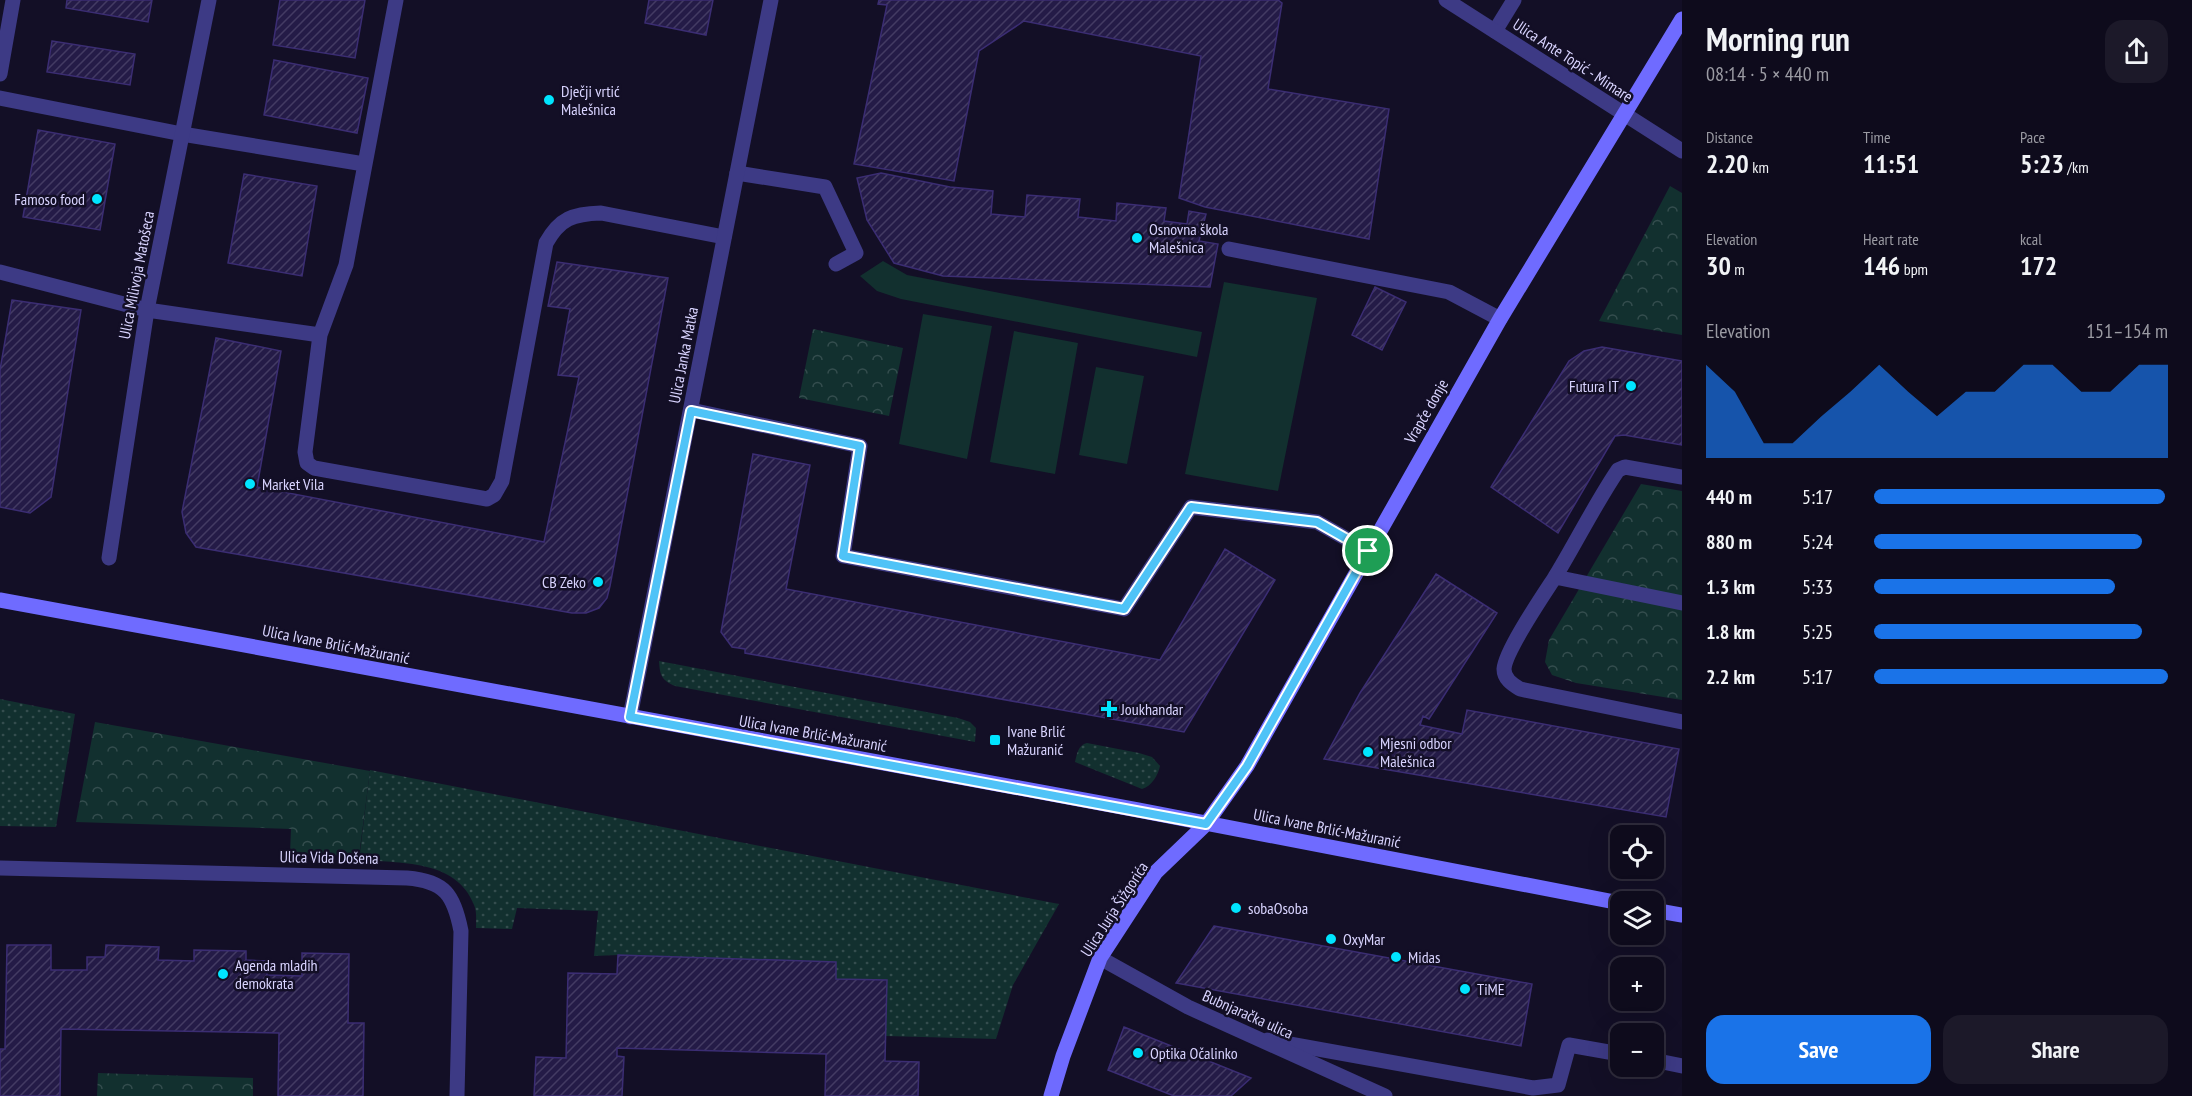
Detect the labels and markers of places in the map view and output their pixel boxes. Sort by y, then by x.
place label: Dječji vrtić Malešnica [561,81,620,119]
marker: Dječji vrtić Malešnica [542,93,556,107]
place label: Famoso food [14,189,85,209]
marker: Famoso food [90,192,104,206]
place label: Osnovna škola Malešnica [1149,219,1229,257]
marker: Osnovna škola Malešnica [1130,231,1144,245]
place label: Futura IT [1569,376,1619,396]
marker: Futura IT [1624,379,1638,393]
place label: Market Vila [262,474,324,494]
marker: Market Vila [243,477,257,491]
pin [1342,525,1393,576]
place label: CB Zeko [542,572,586,592]
marker: CB Zeko [591,575,605,589]
place label: Joukhandar [1120,699,1184,719]
marker: Joukhandar [1102,702,1116,716]
place label: Ivane Brlić Mažuranić [1007,721,1065,759]
marker: Ivane Brlić Mažuranić [988,733,1002,747]
place label: Mjesni odbor Malešnica [1380,733,1452,771]
marker: Mjesni odbor Malešnica [1361,745,1375,759]
place label: sobaOsoba [1248,898,1308,918]
marker: sobaOsoba [1229,901,1243,915]
place label: OxyMar [1343,929,1386,949]
marker: OxyMar [1324,932,1338,946]
place label: Midas [1408,947,1440,967]
marker: Midas [1389,950,1403,964]
place label: Agenda mladih demokrata [235,955,318,993]
marker: Agenda mladih demokrata [216,967,230,981]
place label: TiME [1477,979,1505,999]
marker: TiME [1458,982,1472,996]
place label: Optika Očalinko [1150,1043,1238,1063]
marker: Optika Očalinko [1131,1046,1145,1060]

